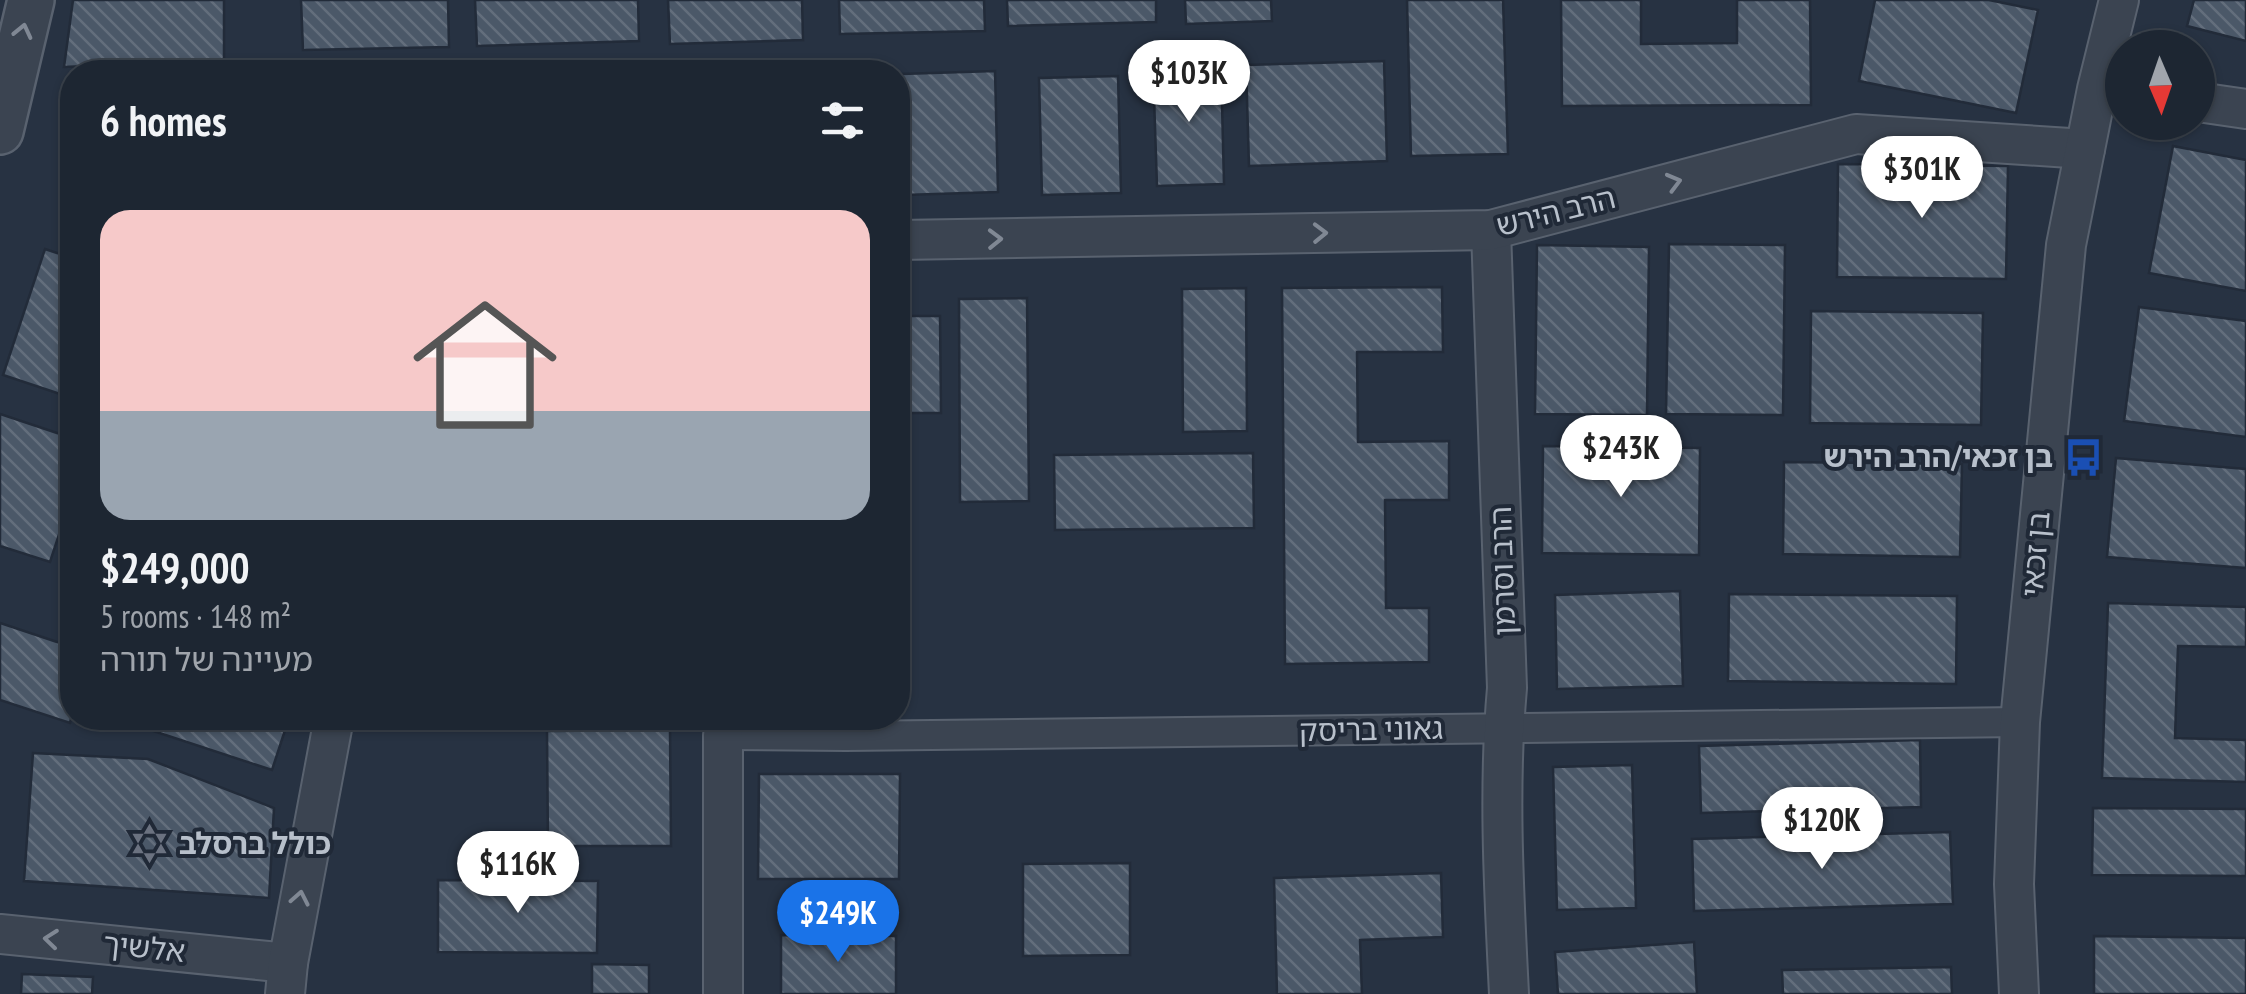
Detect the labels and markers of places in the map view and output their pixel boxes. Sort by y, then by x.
pin: $103K [1119,40,1259,125]
pin: $301K [1852,136,1992,221]
pin: $243K [1551,415,1691,500]
place label: בן זכאי/הרב הירש [1824,436,2053,475]
bus stop icon: בן זכאי/הרב הירש [2062,436,2104,478]
pin: $120K [1752,787,1892,872]
synagogue icon: כולל ברסלב [128,823,170,865]
place label: כולל ברסלב [179,823,331,862]
pin: $116K [448,831,588,916]
pin: $249K [768,880,908,965]

